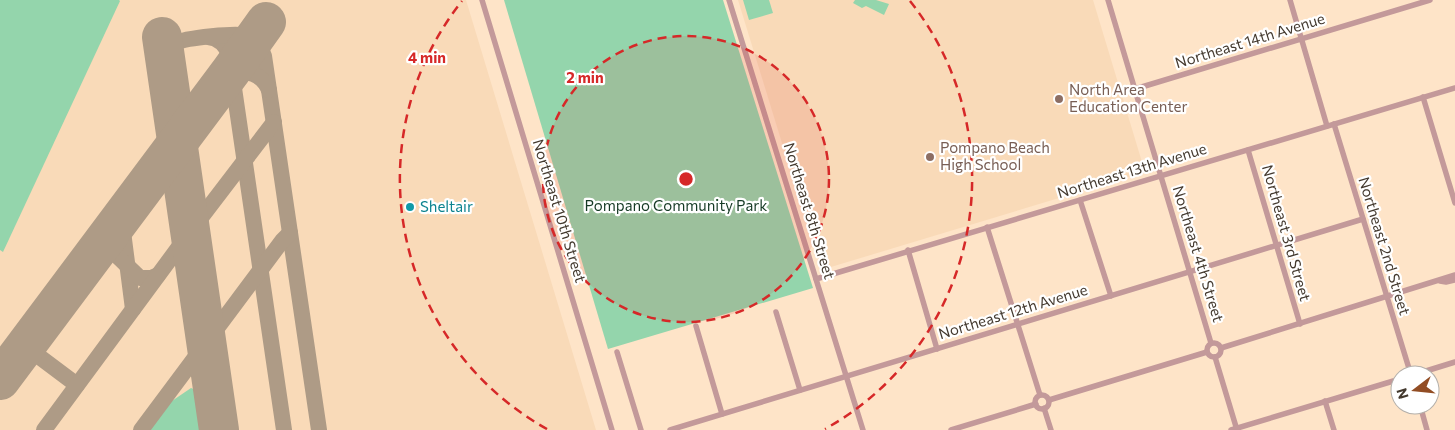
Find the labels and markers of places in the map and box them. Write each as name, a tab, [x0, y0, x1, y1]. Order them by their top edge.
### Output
place label: North Area Education Center	[1069, 80, 1187, 115]
marker: North Area Education Center	[1053, 93, 1065, 105]
place label: Pompano Beach High School	[940, 138, 1050, 173]
marker: Pompano Beach High School	[924, 151, 936, 163]
centre of rings	[677, 170, 695, 188]
place label: Sheltair	[420, 197, 473, 215]
marker: Sheltair	[404, 201, 416, 213]

